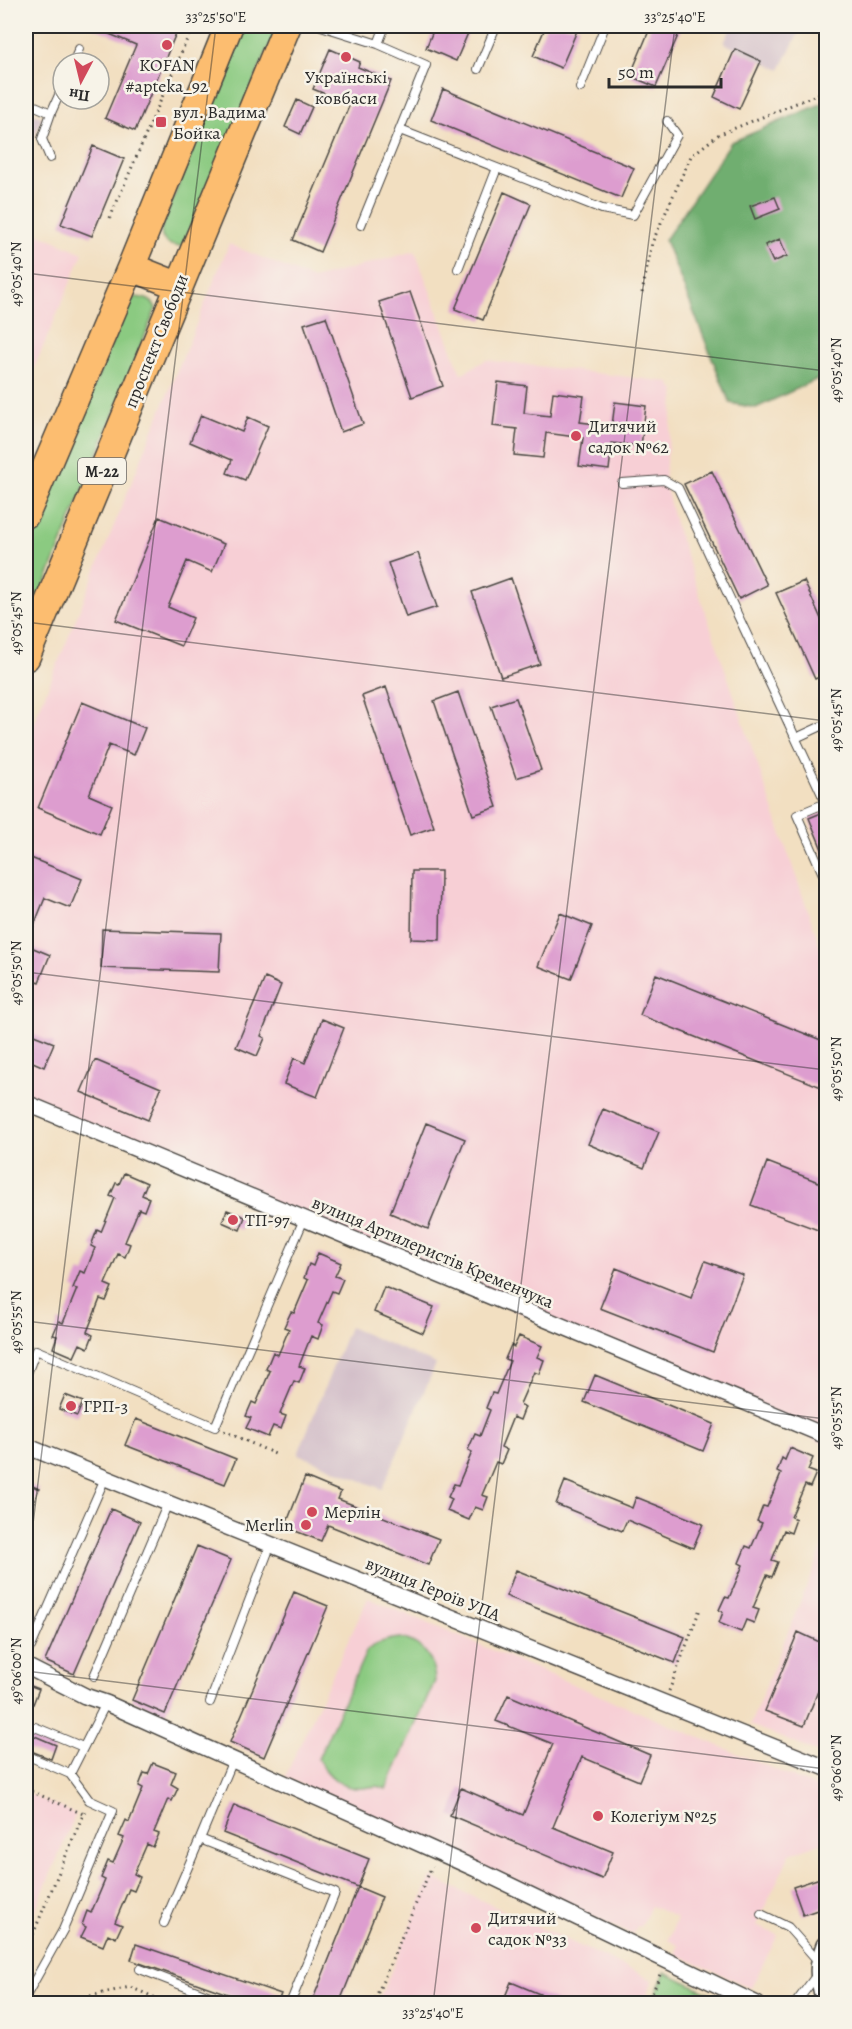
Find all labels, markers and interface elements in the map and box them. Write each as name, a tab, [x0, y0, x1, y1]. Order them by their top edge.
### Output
text: 33°25'50"E	[185, 7, 247, 27]
text: 33°25'40"E	[644, 7, 706, 27]
marker: KOFAN #apteka_92	[160, 38, 174, 52]
marker: Українські ковбаси	[339, 50, 353, 64]
north arrow	[51, 51, 111, 111]
scale bar	[609, 51, 722, 89]
place label: KOFAN #apteka_92	[126, 53, 209, 98]
text: 50 m	[618, 60, 654, 84]
place label: Українські ковбаси	[305, 65, 387, 110]
text: Пн	[68, 83, 91, 107]
place label: вул. Вадима Бойка	[173, 100, 267, 145]
marker: вул. Вадима Бойка	[154, 115, 168, 129]
text: 49°05'40"N	[6, 241, 26, 307]
street label: проспект Свободи	[118, 270, 194, 412]
text: 49°05'40"N	[826, 337, 846, 403]
place label: Дитячий садок №62	[588, 414, 669, 459]
marker: Дитячий садок №62	[569, 429, 583, 443]
road number: М-22	[78, 458, 126, 484]
text: 49°05'45"N	[6, 591, 26, 655]
text: 49°05'45"N	[826, 688, 846, 752]
text: 49°05'50"N	[6, 940, 26, 1005]
text: 49°05'50"N	[826, 1036, 846, 1101]
street label: вулиця Артилеристів Кременчука	[308, 1190, 558, 1314]
place label: ТП-97	[245, 1208, 290, 1232]
marker: ТП-97	[226, 1213, 240, 1227]
text: 49°05'55"N	[6, 1290, 26, 1354]
text: 49°05'55"N	[826, 1386, 846, 1450]
place label: ГРП-3	[83, 1394, 128, 1418]
marker: ГРП-3	[64, 1399, 78, 1413]
place label: Мерлін	[324, 1500, 381, 1524]
marker: Мерлін	[305, 1505, 319, 1519]
place label: Merlin	[245, 1513, 294, 1537]
marker: Merlin	[299, 1518, 313, 1532]
street label: вулиця Героїв УПА	[362, 1551, 504, 1627]
text: 49°06'00"N	[6, 1637, 26, 1704]
text: 49°06'00"N	[826, 1734, 846, 1801]
place label: Колегіум №25	[610, 1804, 717, 1828]
marker: Колегіум №25	[591, 1809, 605, 1823]
place label: Дитячий садок №33	[488, 1906, 567, 1951]
marker: Дитячий садок №33	[469, 1921, 483, 1935]
text: 33°25'40"E	[402, 2003, 464, 2023]

